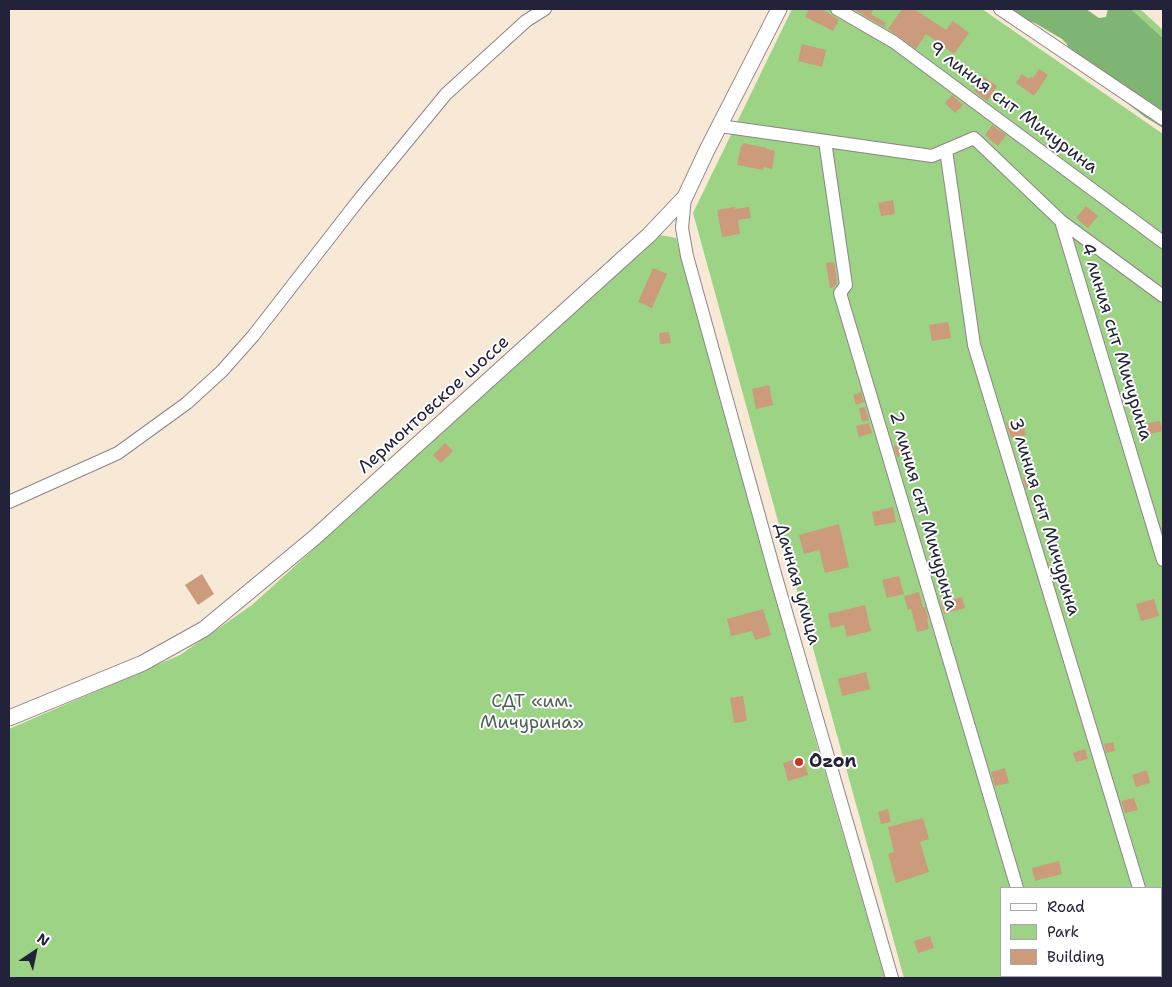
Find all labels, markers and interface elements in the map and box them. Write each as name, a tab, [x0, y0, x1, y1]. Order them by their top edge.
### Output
street label: 9 линия снт Мичурина	[924, 37, 1102, 179]
street label: 4 линия снт Мичурина	[1076, 240, 1156, 444]
street label: Лермонтовское шоссе	[354, 331, 514, 479]
street label: 2 линия снт Мичурина	[884, 409, 962, 613]
street label: 3 линия снт Мичурина	[1004, 415, 1084, 619]
street label: Дачная улица	[769, 521, 825, 647]
park label: СДТ «им. Мичурина»	[480, 691, 584, 734]
place label: Ozon	[809, 751, 856, 773]
marker: Ozon	[793, 756, 805, 768]
legend	[1000, 887, 1162, 977]
text: Road	[1047, 897, 1085, 917]
text: Park	[1047, 922, 1079, 942]
north arrow	[10, 927, 60, 977]
text: N	[34, 929, 53, 950]
text: Building	[1047, 947, 1104, 967]

